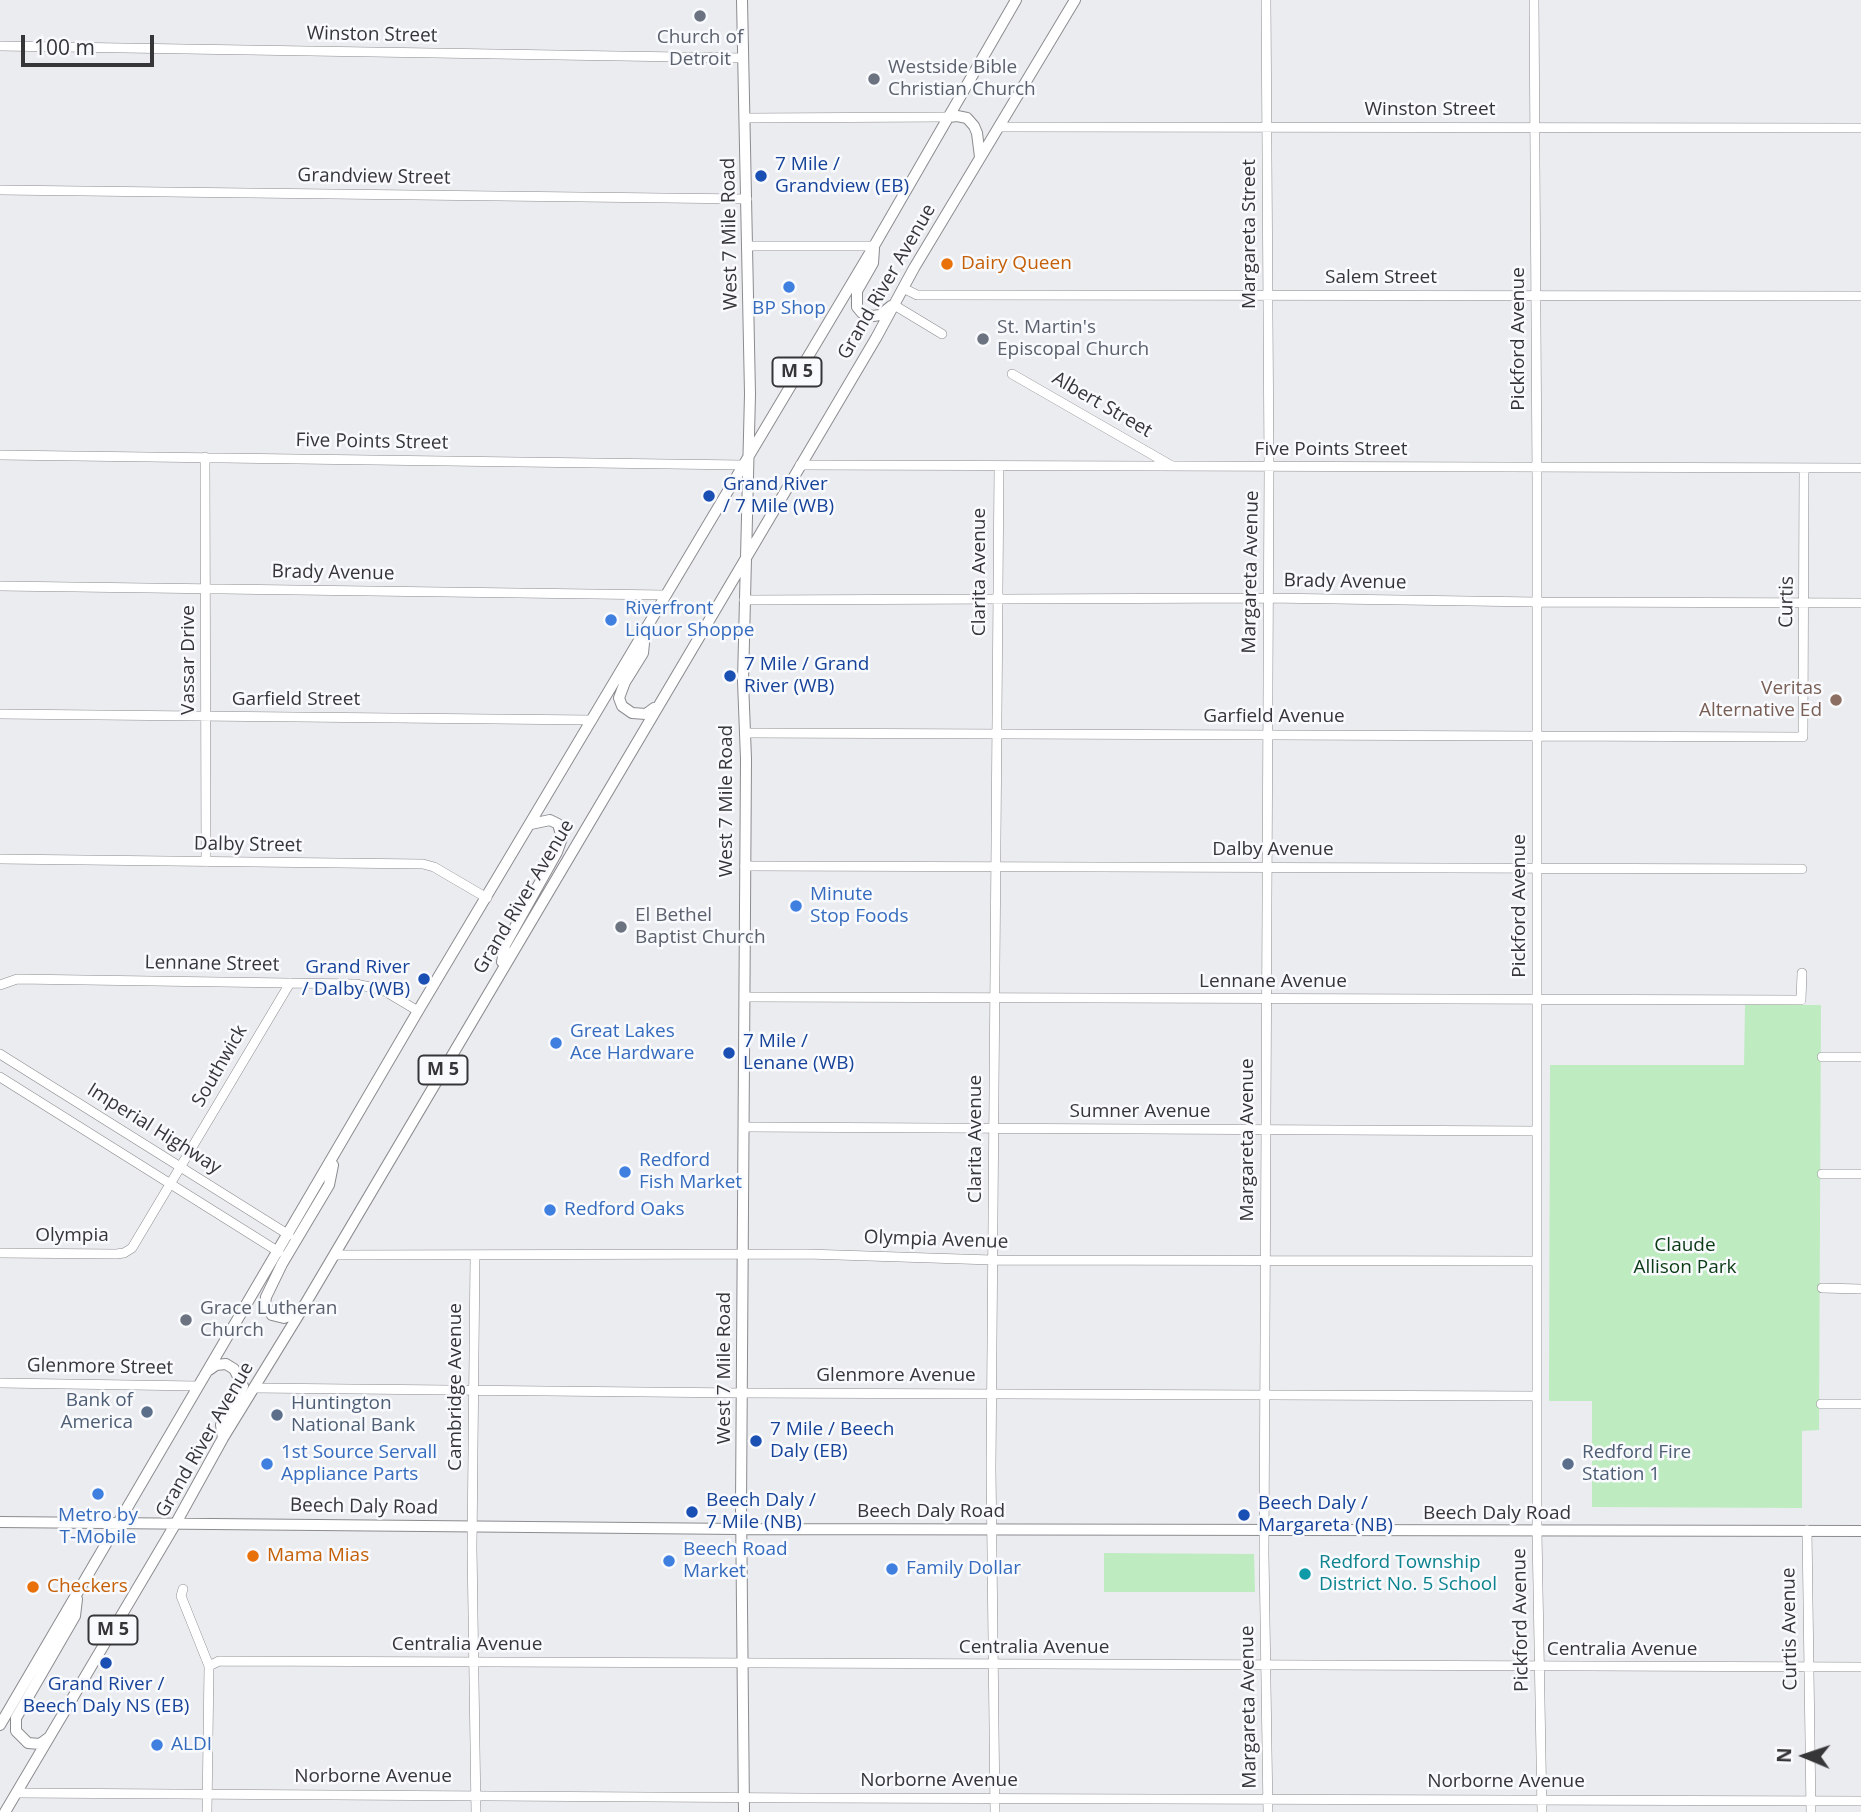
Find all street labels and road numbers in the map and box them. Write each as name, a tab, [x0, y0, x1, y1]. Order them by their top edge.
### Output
street label: Winston Street	[306, 22, 438, 48]
street label: Winston Street	[1365, 99, 1495, 121]
street label: West 7 Mile Road	[717, 158, 743, 310]
street label: Margareta Street	[1239, 159, 1261, 309]
street label: Grandview Street	[297, 164, 451, 190]
street label: Grand River Avenue	[833, 200, 941, 364]
street label: Salem Street	[1325, 267, 1437, 289]
street label: Pickford Avenue	[1508, 267, 1530, 411]
road number: M 5	[772, 358, 822, 386]
street label: Albert Street	[1048, 367, 1156, 443]
street label: Five Points Street	[295, 429, 449, 455]
street label: Five Points Street	[1255, 439, 1407, 461]
street label: Margareta Avenue	[1238, 490, 1264, 654]
street label: Clarita Avenue	[969, 508, 991, 636]
street label: Brady Avenue	[271, 561, 395, 585]
street label: Brady Avenue	[1283, 570, 1407, 594]
street label: Curtis	[1775, 576, 1799, 628]
street label: Vassar Drive	[178, 605, 200, 715]
street label: Garfield Street	[232, 689, 360, 711]
street label: Garfield Avenue	[1203, 706, 1345, 728]
street label: West 7 Mile Road	[716, 725, 738, 877]
street label: Grand River Avenue	[469, 816, 579, 978]
street label: Dalby Street	[194, 833, 302, 857]
street label: Pickford Avenue	[1509, 834, 1531, 978]
street label: Dalby Avenue	[1212, 839, 1334, 861]
street label: Lennane Street	[144, 951, 280, 977]
street label: Lennane Avenue	[1199, 971, 1347, 993]
street label: Southwick	[187, 1021, 253, 1111]
road number: M 5	[418, 1056, 467, 1084]
street label: Margareta Avenue	[1237, 1058, 1259, 1222]
street label: Clarita Avenue	[965, 1075, 987, 1203]
street label: Imperial Highway	[83, 1079, 225, 1179]
street label: Sumner Avenue	[1070, 1101, 1210, 1123]
street label: Olympia	[35, 1225, 109, 1247]
street label: Olympia Avenue	[863, 1226, 1009, 1254]
street label: West 7 Mile Road	[714, 1292, 736, 1444]
street label: Cambridge Avenue	[445, 1303, 467, 1471]
street label: Glenmore Street	[27, 1354, 173, 1380]
street label: Grand River Avenue	[151, 1358, 259, 1522]
street label: Glenmore Avenue	[816, 1365, 976, 1387]
street label: Beech Daly Road	[290, 1494, 438, 1520]
street label: Beech Daly Road	[857, 1501, 1005, 1523]
street label: Beech Daly Road	[1423, 1503, 1571, 1525]
street label: Pickford Avenue	[1508, 1548, 1534, 1692]
street label: Curtis Avenue	[1778, 1567, 1802, 1691]
road number: M 5	[88, 1616, 138, 1644]
street label: Margareta Avenue	[1236, 1625, 1262, 1789]
street label: Centralia Avenue	[392, 1634, 542, 1656]
street label: Centralia Avenue	[959, 1637, 1109, 1659]
street label: Centralia Avenue	[1547, 1639, 1697, 1661]
street label: Norborne Avenue	[294, 1766, 452, 1788]
street label: Norborne Avenue	[860, 1770, 1018, 1792]
street label: Norborne Avenue	[1427, 1771, 1585, 1793]

